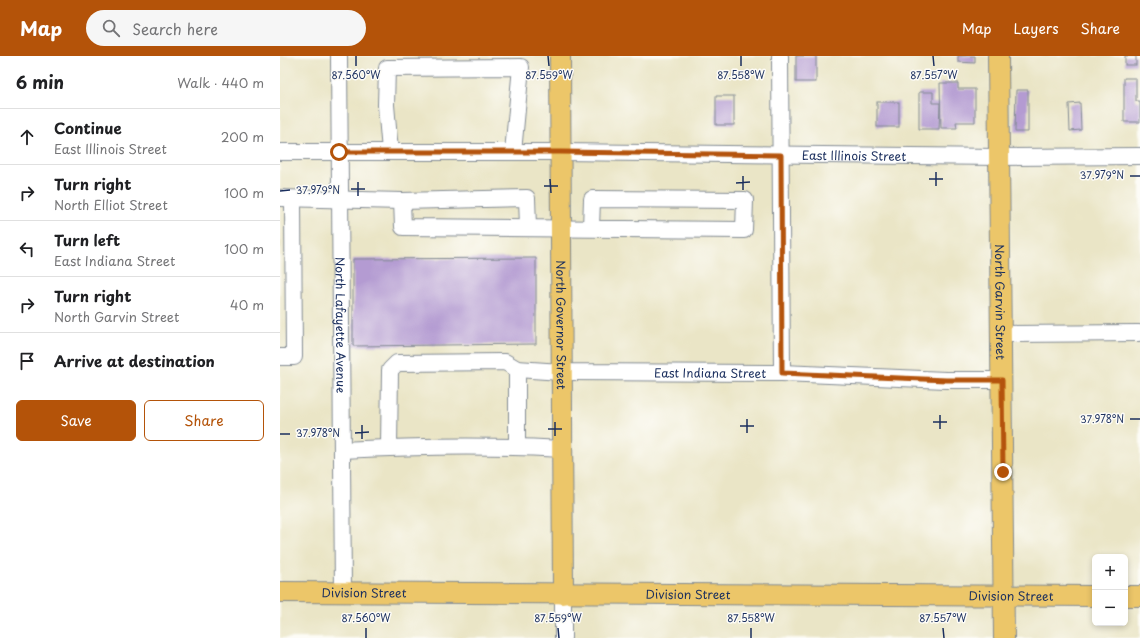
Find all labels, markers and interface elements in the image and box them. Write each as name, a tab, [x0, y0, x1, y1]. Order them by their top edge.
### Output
search box	[86, 10, 366, 46]
text: Map	[20, 14, 62, 42]
icon: search	[100, 17, 122, 39]
text: Search here	[132, 17, 218, 40]
text: Map	[962, 18, 992, 39]
text: Layers	[1014, 18, 1059, 39]
text: Share	[1081, 18, 1120, 39]
text: 87.560°W	[332, 67, 381, 82]
text: 87.559°W	[525, 67, 574, 82]
text: 87.558°W	[717, 67, 766, 82]
text: 87.557°W	[910, 67, 958, 82]
text: 6 min	[16, 69, 64, 95]
text: Walk · 440 m	[177, 73, 264, 92]
text: Continue	[54, 116, 122, 139]
icon: ahead	[16, 126, 38, 148]
text: 200 m	[221, 127, 264, 146]
text: East Illinois Street	[54, 139, 167, 158]
route start	[330, 143, 348, 161]
street label: East Illinois Street	[802, 146, 906, 165]
text: 37.979°N	[1080, 167, 1124, 182]
text: Turn right	[54, 172, 131, 195]
icon: right	[16, 182, 38, 204]
text: 37.979°N	[296, 182, 340, 197]
text: 100 m	[224, 183, 264, 202]
text: North Elliot Street	[54, 195, 168, 214]
text: Turn left	[54, 228, 120, 251]
icon: left	[16, 238, 38, 260]
text: 100 m	[224, 239, 264, 258]
street label: North Garvin Street	[991, 244, 1010, 360]
text: East Indiana Street	[54, 251, 175, 270]
street label: North Lafayette Avenue	[331, 257, 351, 393]
street label: North Governor Street	[552, 260, 571, 390]
text: Turn right	[54, 284, 131, 307]
icon: right	[16, 294, 38, 316]
text: 40 m	[230, 295, 264, 314]
text: North Garvin Street	[54, 307, 179, 326]
text: Arrive at destination	[54, 349, 215, 372]
icon: arrive	[16, 350, 38, 372]
street label: East Indiana Street	[654, 363, 766, 382]
button: Save	[16, 400, 136, 441]
button: Share	[144, 400, 264, 441]
text: 37.978°N	[1080, 411, 1124, 426]
text: 37.978°N	[296, 425, 340, 440]
route end	[994, 463, 1012, 481]
map controls	[1092, 554, 1128, 626]
button: +	[1092, 554, 1128, 590]
street label: Division Street	[322, 583, 407, 602]
street label: Division Street	[646, 585, 731, 603]
street label: Division Street	[969, 586, 1054, 605]
button: −	[1092, 590, 1128, 626]
text: 87.560°W	[342, 610, 391, 625]
text: 87.559°W	[534, 610, 583, 625]
text: 87.558°W	[727, 610, 776, 625]
text: 87.557°W	[919, 610, 967, 625]

